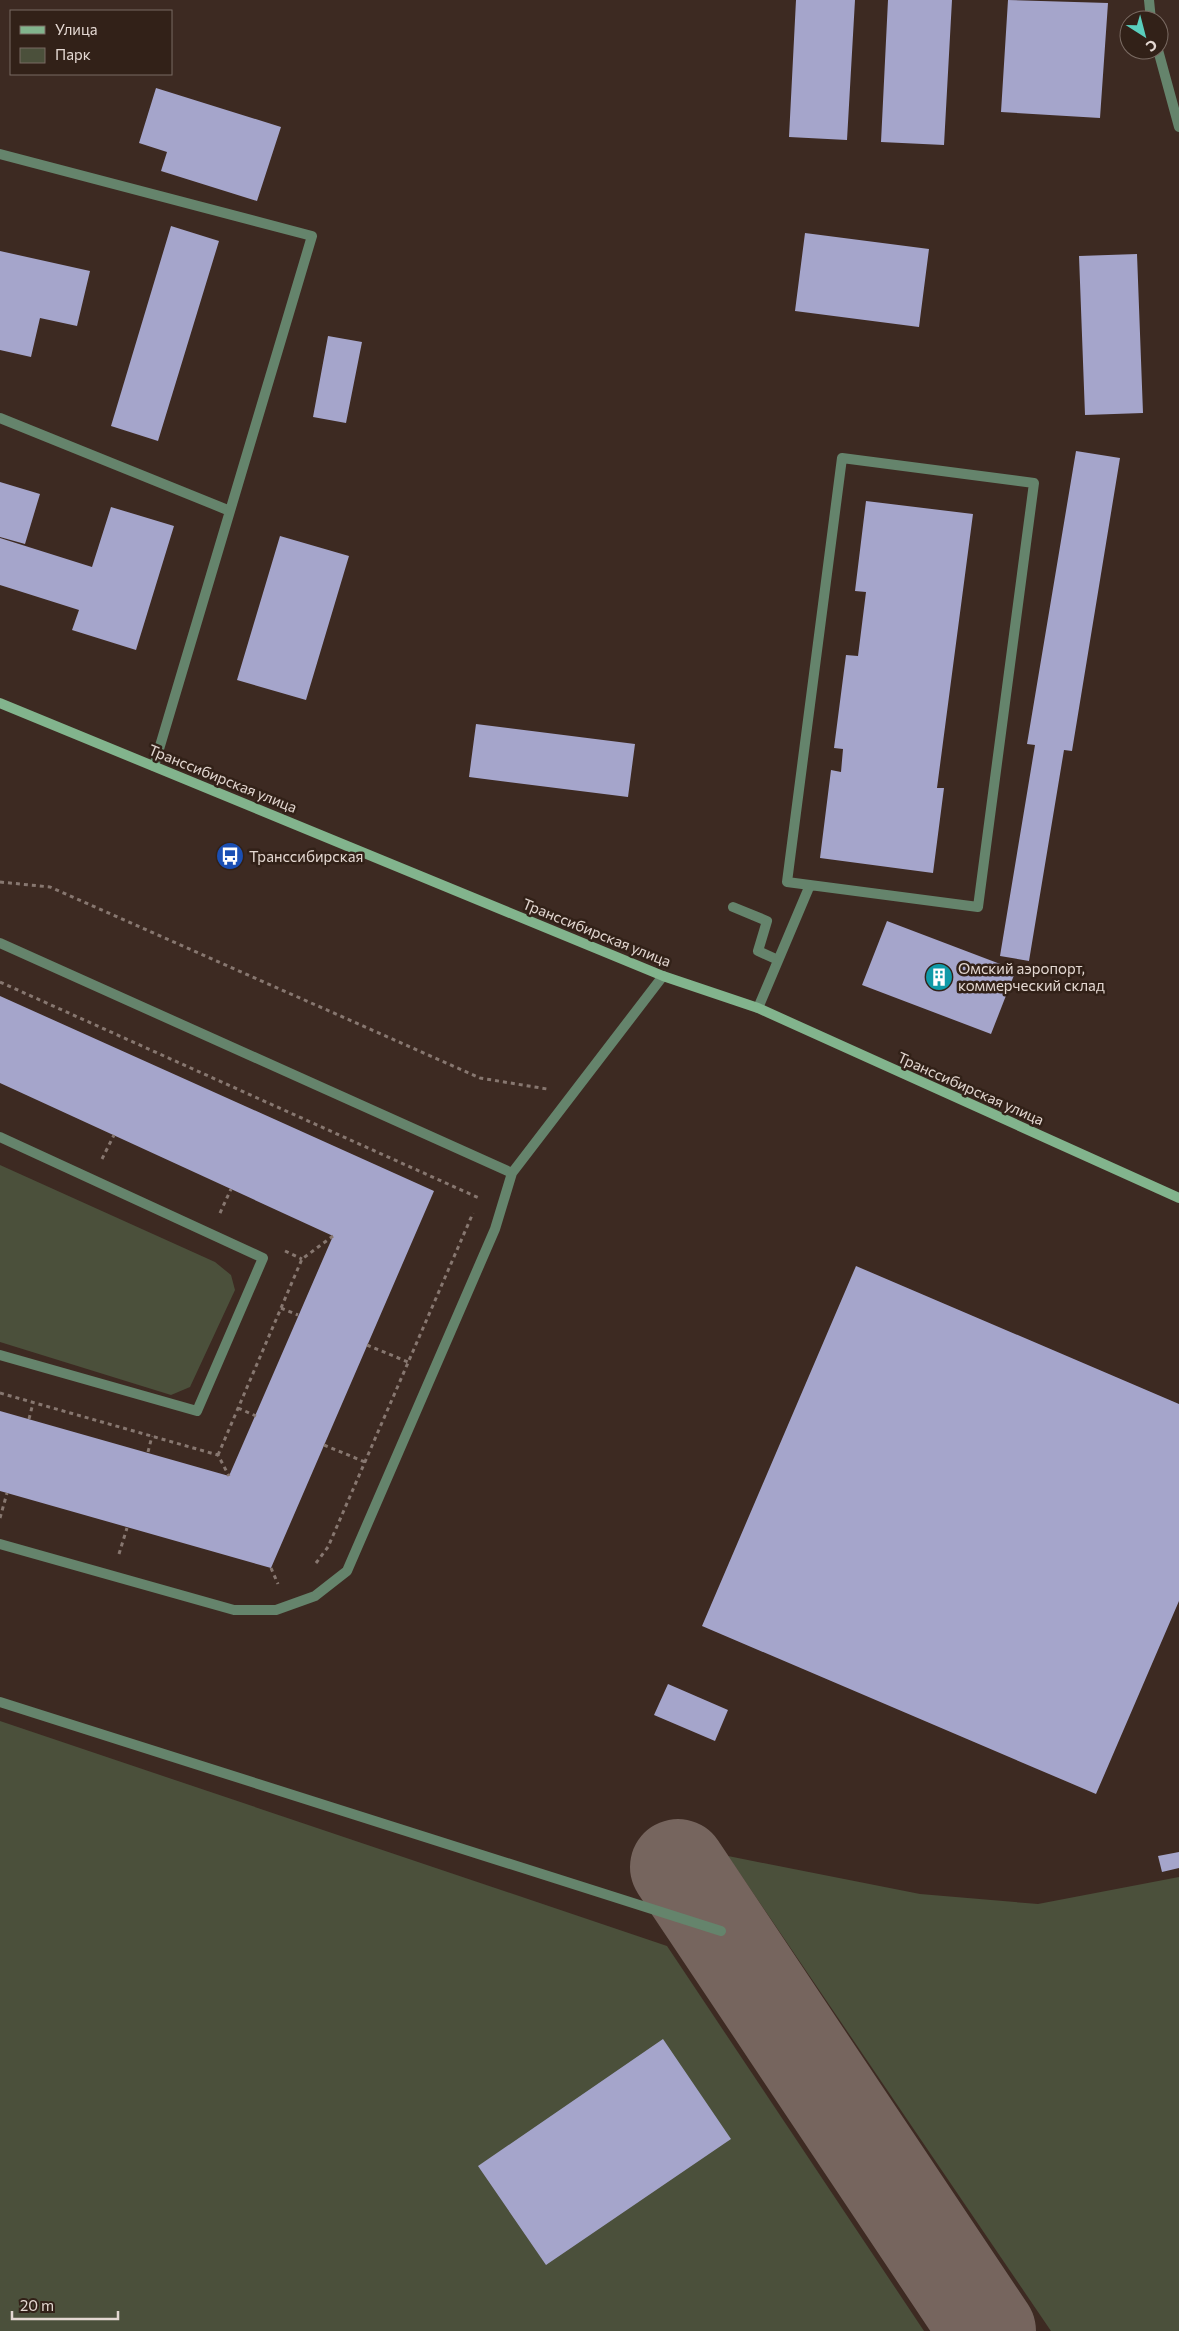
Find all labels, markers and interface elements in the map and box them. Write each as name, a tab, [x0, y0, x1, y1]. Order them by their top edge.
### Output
legend	[10, 10, 172, 75]
north arrow	[1119, 10, 1169, 60]
text: Улица	[55, 20, 97, 38]
text: С	[1143, 36, 1161, 56]
text: Парк	[55, 45, 91, 63]
street label: Транссибирская улица	[146, 740, 300, 816]
bus stop icon: Транссибирская	[215, 841, 245, 871]
place label: Транссибирская	[249, 847, 363, 865]
street label: Транссибирская улица	[520, 894, 674, 970]
place label: Омский аэропорт, коммерческий склад	[958, 959, 1105, 994]
building icon: Омский аэропорт, коммерческий склад	[924, 962, 954, 992]
street label: Транссибирская улица	[895, 1048, 1047, 1128]
scale bar	[12, 2288, 119, 2320]
text: 20 m	[20, 2296, 54, 2314]

